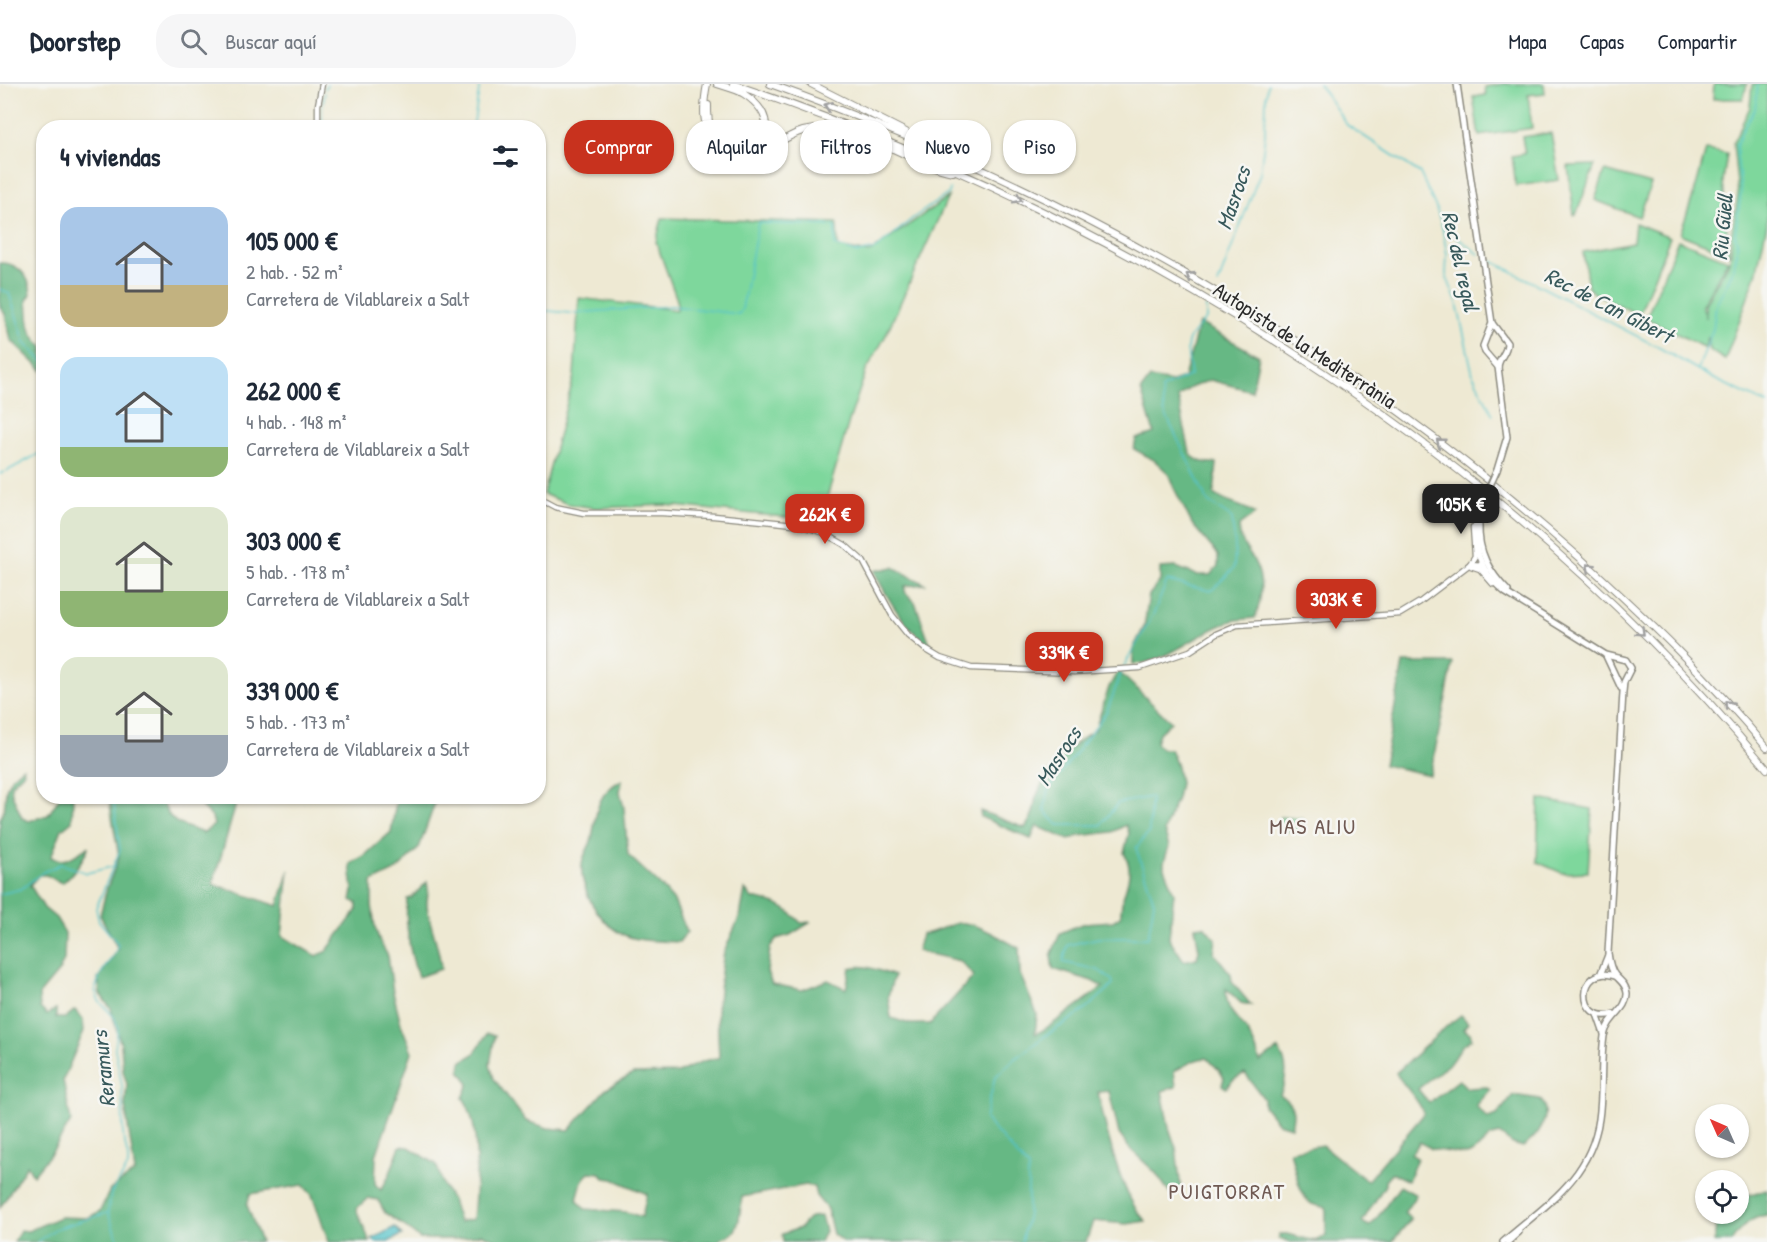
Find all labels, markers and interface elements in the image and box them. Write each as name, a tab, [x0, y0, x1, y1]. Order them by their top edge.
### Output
search box	[156, 14, 576, 68]
text: Doorstep	[30, 22, 120, 60]
icon: search	[177, 25, 210, 58]
text: Buscar aquí	[225, 26, 317, 56]
text: Mapa	[1508, 27, 1546, 56]
text: Capas	[1579, 27, 1624, 56]
text: Compartir	[1657, 27, 1737, 56]
one-way arrow	[823, 100, 834, 113]
chip: Comprar	[564, 120, 674, 174]
chip: Alquilar	[686, 120, 788, 174]
chip: Filtros	[800, 120, 892, 174]
chip: Nuevo	[904, 120, 991, 174]
chip: Piso	[1003, 120, 1076, 174]
text: 4 viviendas	[60, 139, 161, 174]
icon: filters	[489, 140, 522, 173]
water label: Masrocs	[1208, 160, 1259, 233]
water label: Riu Güell	[1704, 191, 1740, 261]
one-way arrow	[1012, 192, 1023, 204]
water label: Rec del regal	[1435, 208, 1487, 315]
text: 105 000 €	[246, 223, 338, 258]
icon: home	[108, 231, 180, 303]
text: 2 hab. · 52 m²	[246, 258, 343, 285]
water label: Rec de Can Gibert	[1540, 260, 1681, 352]
one-way arrow	[1186, 271, 1197, 283]
street label: Autopista de la Mediterrània	[1208, 275, 1402, 415]
text: Carretera de Vilablareix a Salt	[246, 285, 469, 312]
text: 262 000 €	[246, 373, 340, 408]
icon: home	[108, 381, 180, 453]
text: 4 hab. · 148 m²	[246, 408, 346, 435]
text: Carretera de Vilablareix a Salt	[246, 435, 469, 462]
one-way arrow	[1436, 438, 1447, 449]
pin: 105K €	[1412, 484, 1510, 535]
text: 105K €	[1436, 490, 1486, 517]
pin: 262K €	[776, 494, 874, 545]
text: 262K €	[799, 500, 851, 527]
text: 303 000 €	[246, 523, 340, 558]
icon: home	[108, 531, 180, 603]
text: 5 hab. · 178 m²	[246, 558, 350, 585]
one-way arrow	[1586, 563, 1596, 574]
pin: 303K €	[1287, 579, 1385, 630]
text: Carretera de Vilablareix a Salt	[246, 585, 469, 612]
text: 303K €	[1310, 585, 1362, 612]
one-way arrow	[1635, 625, 1645, 636]
pin: 339K €	[1015, 632, 1113, 683]
text: 339K €	[1039, 638, 1089, 665]
text: 339 000 €	[246, 673, 338, 708]
icon: home	[108, 681, 180, 753]
one-way arrow	[1724, 700, 1735, 711]
text: 5 hab. · 173 m²	[246, 708, 350, 735]
water label: Masrocs	[1028, 719, 1090, 791]
text: Carretera de Vilablareix a Salt	[246, 735, 469, 762]
district label: MAS ALIU	[1269, 811, 1357, 841]
water label: Reramurs	[84, 1027, 122, 1109]
north arrow	[1695, 1104, 1749, 1158]
map controls	[1695, 1104, 1749, 1224]
button: locate	[1695, 1170, 1749, 1224]
district label: PUIGTORRAT	[1169, 1176, 1285, 1206]

